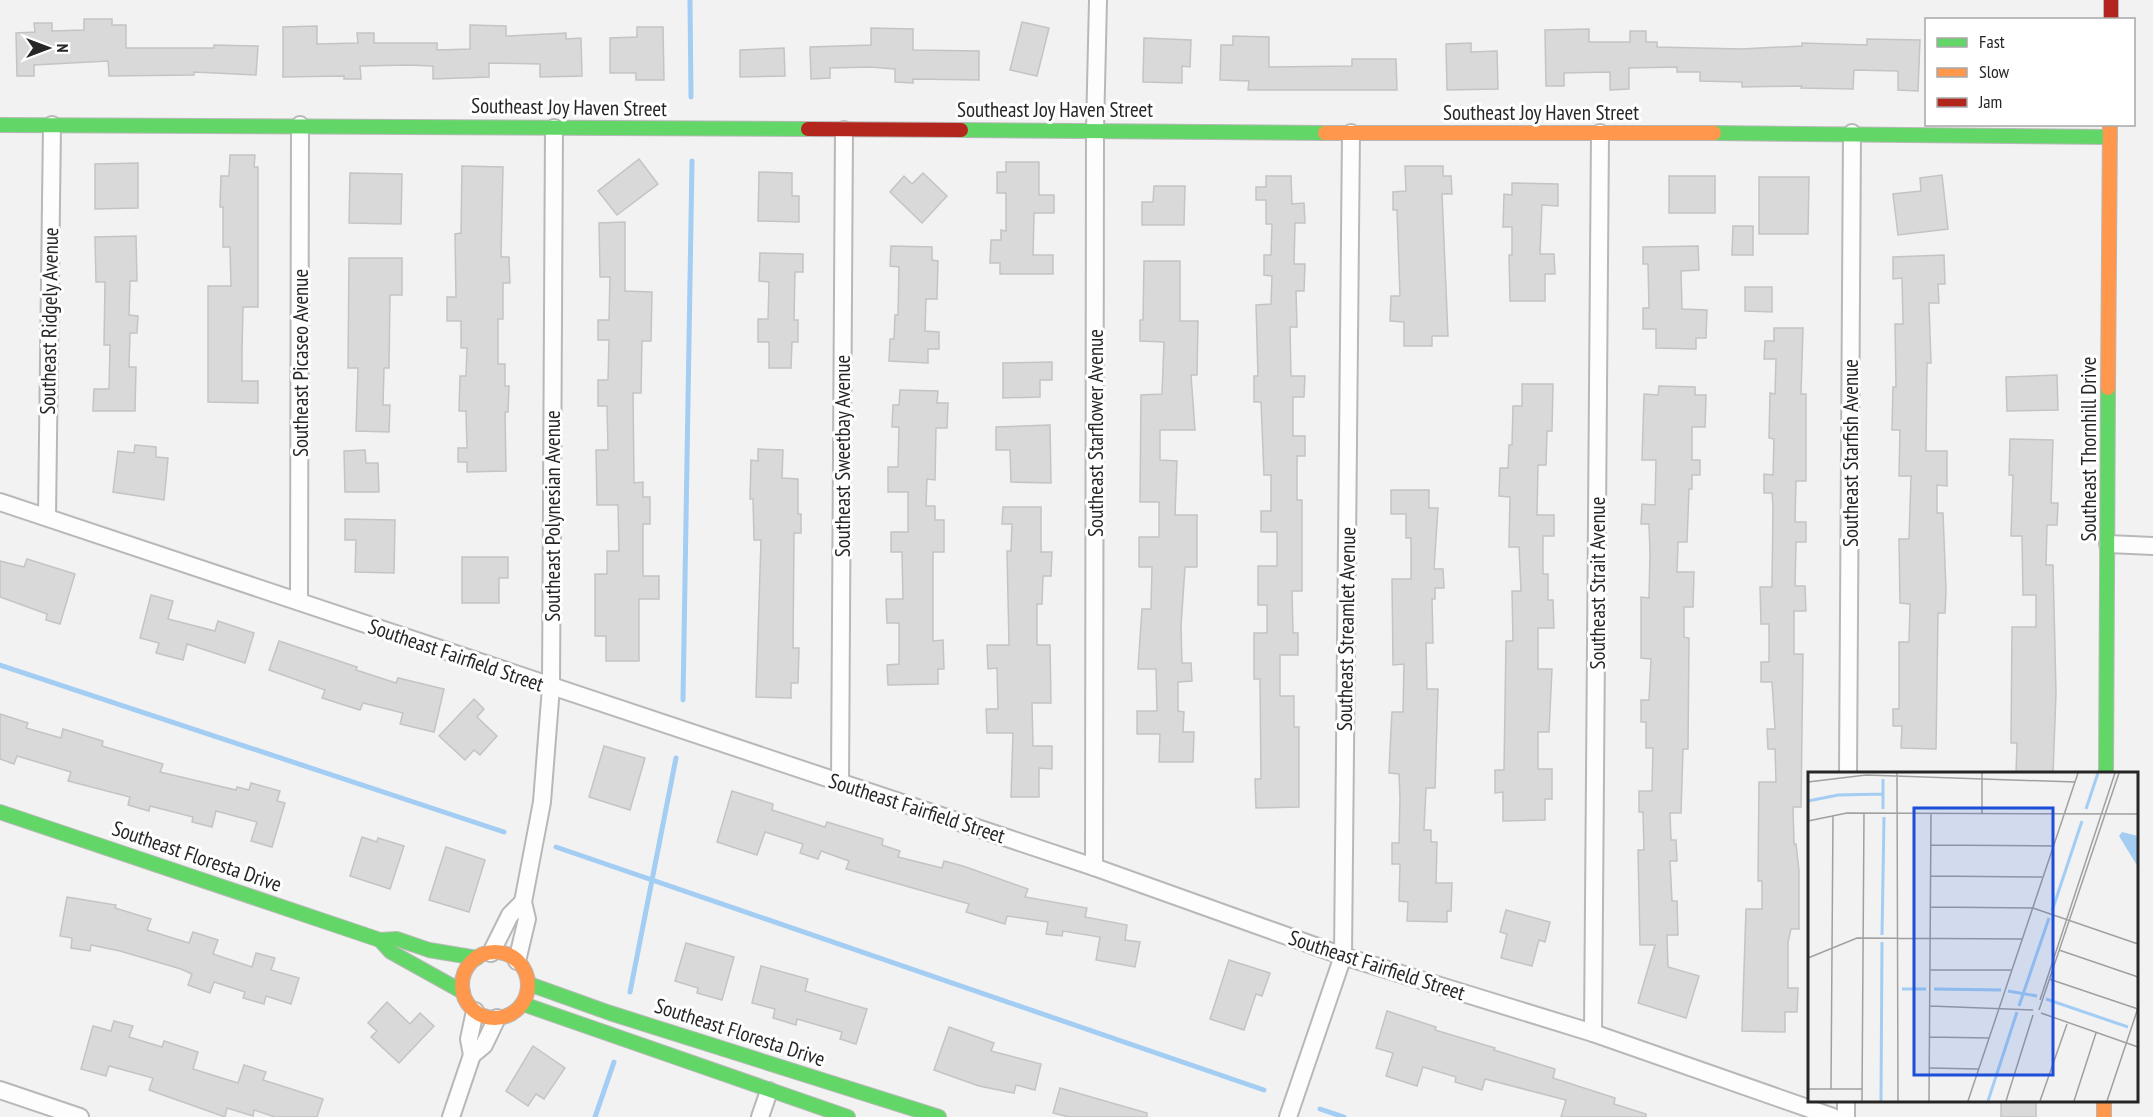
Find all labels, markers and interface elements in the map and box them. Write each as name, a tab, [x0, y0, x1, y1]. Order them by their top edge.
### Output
north arrow	[18, 18, 78, 78]
legend	[1925, 18, 2135, 126]
text: Fast	[1979, 30, 2005, 53]
text: N	[53, 44, 73, 52]
text: Slow	[1979, 60, 2010, 83]
text: Jam	[1978, 90, 2002, 113]
street label: Southeast Joy Haven Street	[471, 92, 667, 122]
street label: Southeast Joy Haven Street	[957, 96, 1153, 123]
street label: Southeast Joy Haven Street	[1443, 99, 1639, 126]
street label: Southeast Ridgely Avenue	[34, 227, 64, 415]
street label: Southeast Picaseo Avenue	[287, 269, 314, 457]
street label: Southeast Starflower Avenue	[1082, 329, 1109, 537]
street label: Southeast Sweetbay Avenue	[829, 355, 856, 557]
street label: Southeast Thornhill Drive	[2075, 357, 2102, 541]
street label: Southeast Starfish Avenue	[1837, 359, 1864, 547]
street label: Southeast Polynesian Avenue	[539, 410, 566, 622]
street label: Southeast Strait Avenue	[1584, 497, 1611, 669]
street label: Southeast Streamlet Avenue	[1331, 527, 1361, 731]
street label: Southeast Fairfield Street	[365, 612, 547, 698]
street label: Southeast Fairfield Street	[825, 767, 1009, 849]
inset map	[1808, 772, 2138, 1102]
street label: Southeast Floresta Drive	[109, 814, 285, 898]
street label: Southeast Fairfield Street	[1285, 924, 1469, 1006]
street label: Southeast Floresta Drive	[651, 992, 829, 1072]

